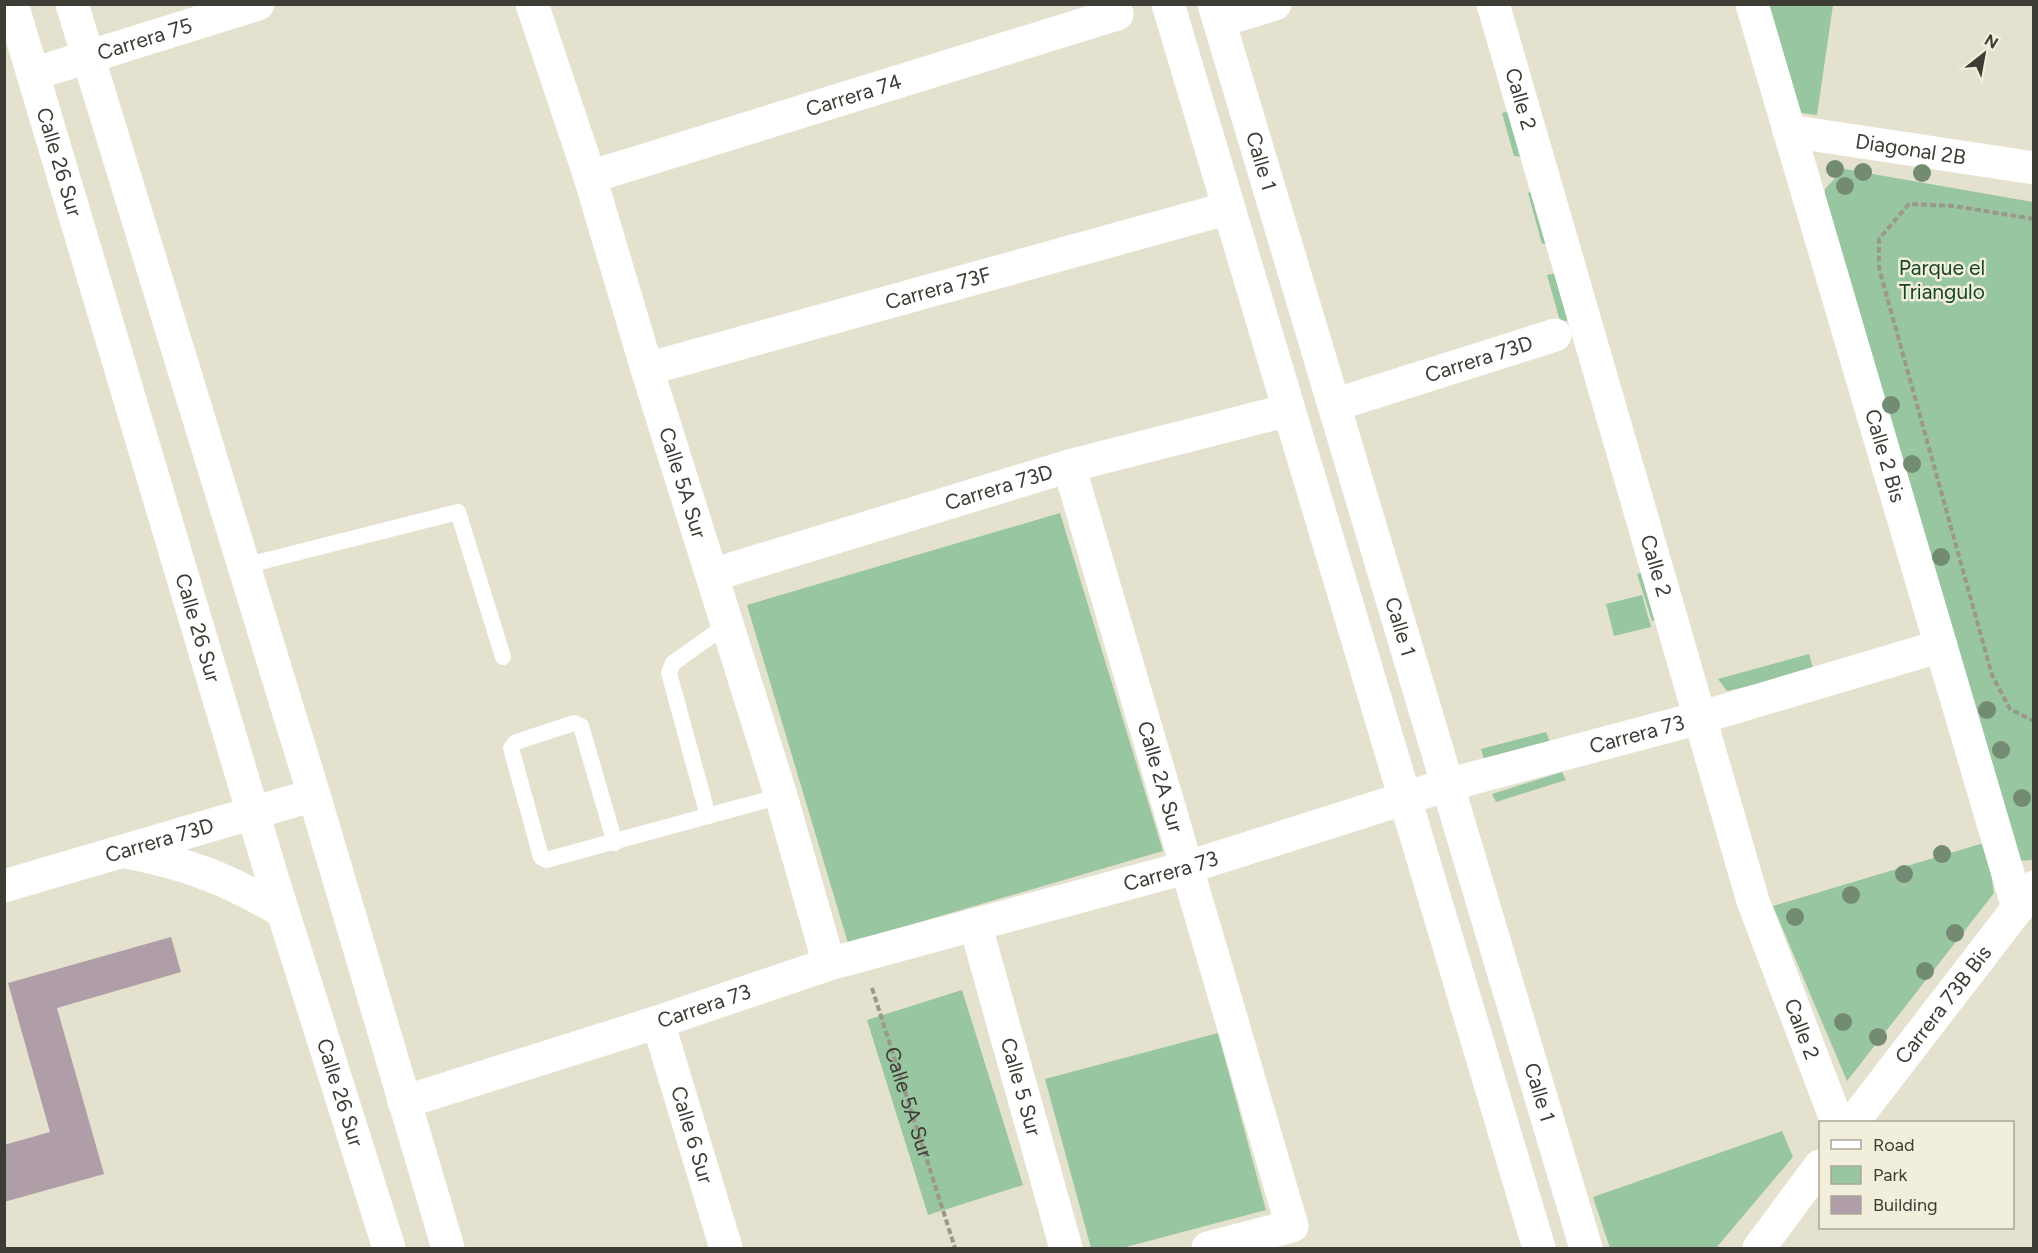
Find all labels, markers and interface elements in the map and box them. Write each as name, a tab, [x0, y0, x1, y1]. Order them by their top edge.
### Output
street label: Carrera 75	[94, 12, 195, 65]
north arrow	[1954, 24, 2014, 84]
text: N	[1981, 30, 2002, 53]
street label: Calle 2	[1500, 65, 1542, 133]
street label: Carrera 74	[803, 68, 904, 122]
street label: Calle 26 Sur	[32, 105, 88, 219]
street label: Calle 1	[1241, 128, 1282, 194]
street label: Diagonal 2B	[1854, 128, 1968, 170]
park label: Parque el Triangulo	[1899, 255, 1985, 304]
street label: Carrera 73F	[882, 261, 994, 315]
street label: Carrera 73D	[1422, 330, 1536, 387]
street label: Calle 2 Bis	[1860, 406, 1911, 505]
street label: Calle 5A Sur	[654, 424, 712, 541]
street label: Carrera 73D	[942, 459, 1056, 515]
street label: Calle 2	[1635, 532, 1677, 600]
street label: Calle 26 Sur	[170, 570, 226, 685]
street label: Calle 1	[1380, 594, 1421, 659]
street label: Carrera 73	[1587, 709, 1687, 759]
street label: Calle 2A Sur	[1133, 718, 1189, 835]
street label: Carrera 73D	[102, 812, 216, 868]
street label: Carrera 73	[1121, 845, 1221, 896]
street label: Carrera 73B Bis	[1889, 940, 1996, 1069]
street label: Carrera 73	[654, 978, 754, 1033]
street label: Calle 2	[1779, 995, 1825, 1063]
street label: Calle 26 Sur	[312, 1035, 369, 1150]
street label: Calle 5 Sur	[996, 1035, 1047, 1139]
street label: Calle 5A Sur	[880, 1044, 938, 1161]
street label: Calle 1	[1519, 1060, 1561, 1125]
street label: Calle 6 Sur	[666, 1083, 719, 1187]
legend	[1819, 1121, 2014, 1229]
text: Road	[1873, 1134, 1914, 1156]
text: Park	[1873, 1164, 1908, 1186]
text: Building	[1873, 1194, 1938, 1216]

